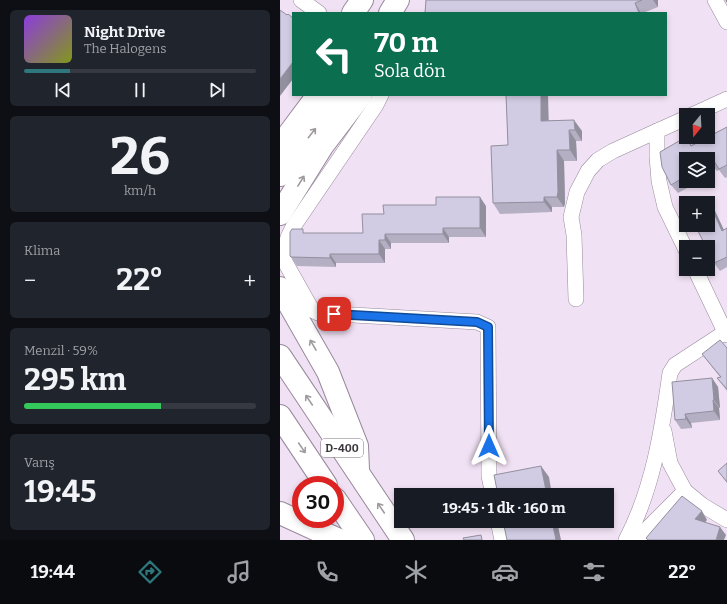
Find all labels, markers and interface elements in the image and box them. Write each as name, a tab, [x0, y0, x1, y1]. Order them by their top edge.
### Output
text: Night Drive	[84, 23, 165, 41]
text: 70 m	[374, 26, 438, 59]
icon: left	[308, 28, 360, 80]
text: The Halogens	[84, 41, 166, 56]
text: Sola dön	[374, 60, 446, 82]
icon: previous	[52, 79, 74, 101]
icon: pause	[129, 79, 151, 101]
icon: next	[206, 79, 228, 101]
north arrow	[679, 108, 715, 144]
map controls	[679, 108, 715, 276]
text: 26	[110, 125, 170, 188]
one-way arrow	[308, 127, 316, 138]
button: layers	[679, 152, 715, 188]
one-way arrow	[297, 176, 305, 187]
text: km/h	[124, 183, 156, 198]
button: +	[679, 196, 715, 232]
button: −	[679, 240, 715, 276]
text: Klima	[24, 243, 60, 258]
text: 22°	[116, 262, 163, 298]
text: −	[24, 267, 36, 294]
text: +	[243, 267, 256, 294]
pin	[317, 297, 351, 331]
icon: arrive	[323, 303, 345, 325]
one-way arrow	[308, 339, 316, 351]
text: Menzil · 59%	[24, 343, 98, 358]
text: 295 km	[24, 362, 126, 398]
one-way arrow	[305, 394, 313, 405]
position arrow	[468, 425, 510, 467]
road number: D-400	[321, 439, 363, 457]
one-way arrow	[297, 443, 306, 454]
text: Varış	[24, 455, 55, 470]
text: 19:45	[24, 474, 96, 510]
speed limit sign: 30	[292, 476, 344, 528]
text: 19:45 · 1 dk · 160 m	[442, 499, 566, 517]
one-way arrow	[377, 502, 386, 513]
icon: directions	[136, 558, 164, 586]
icon: music	[225, 558, 253, 586]
icon: phone	[313, 558, 341, 586]
icon: climate	[402, 558, 430, 586]
icon: car	[491, 558, 519, 586]
icon: filters	[580, 558, 608, 586]
text: 19:44	[30, 561, 75, 583]
text: 22°	[668, 561, 697, 583]

